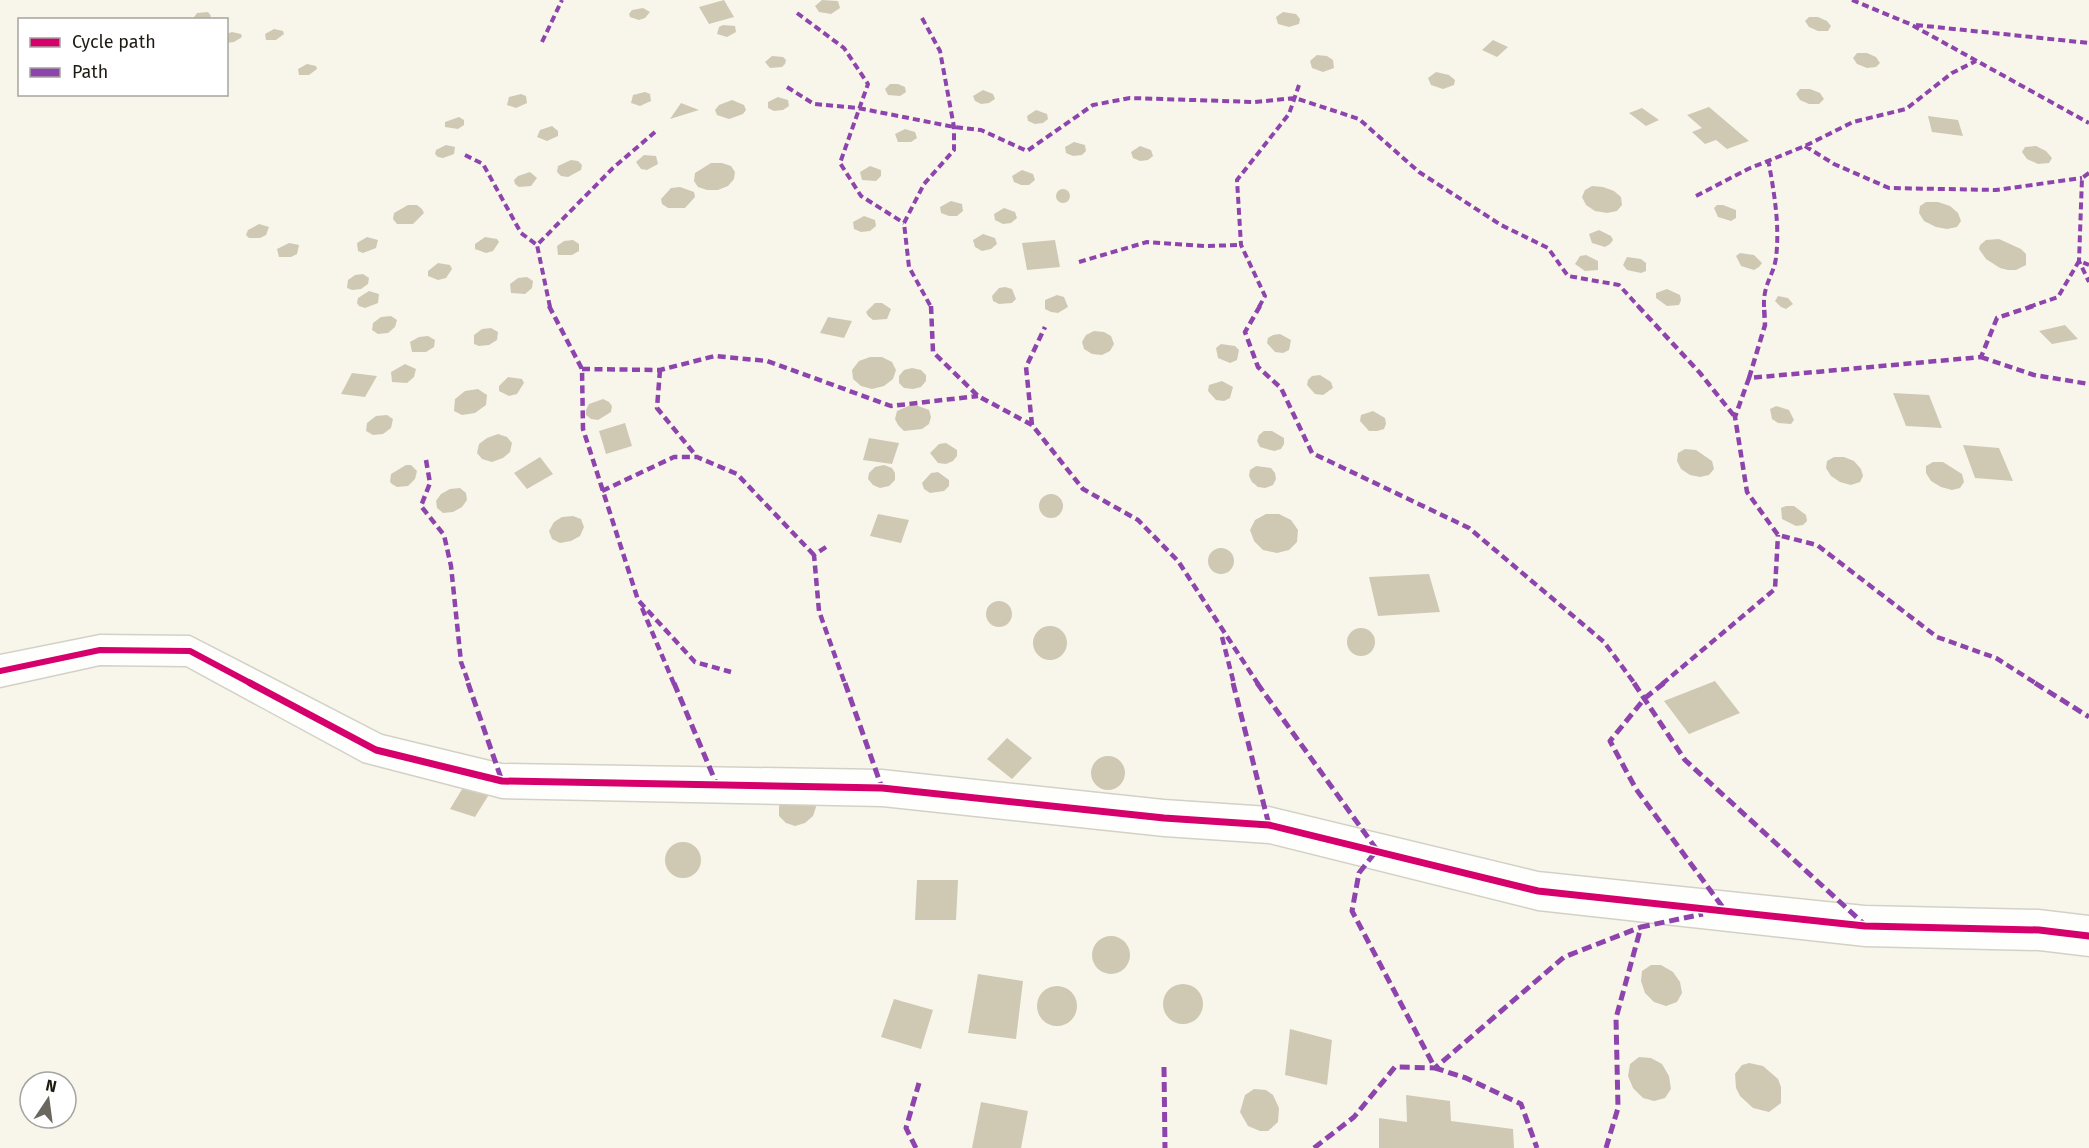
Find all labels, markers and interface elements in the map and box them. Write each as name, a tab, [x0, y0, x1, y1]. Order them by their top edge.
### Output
legend	[18, 18, 228, 96]
text: Cycle path	[72, 31, 156, 53]
text: Path	[72, 61, 108, 83]
north arrow	[18, 1070, 78, 1130]
text: N	[44, 1075, 59, 1096]

